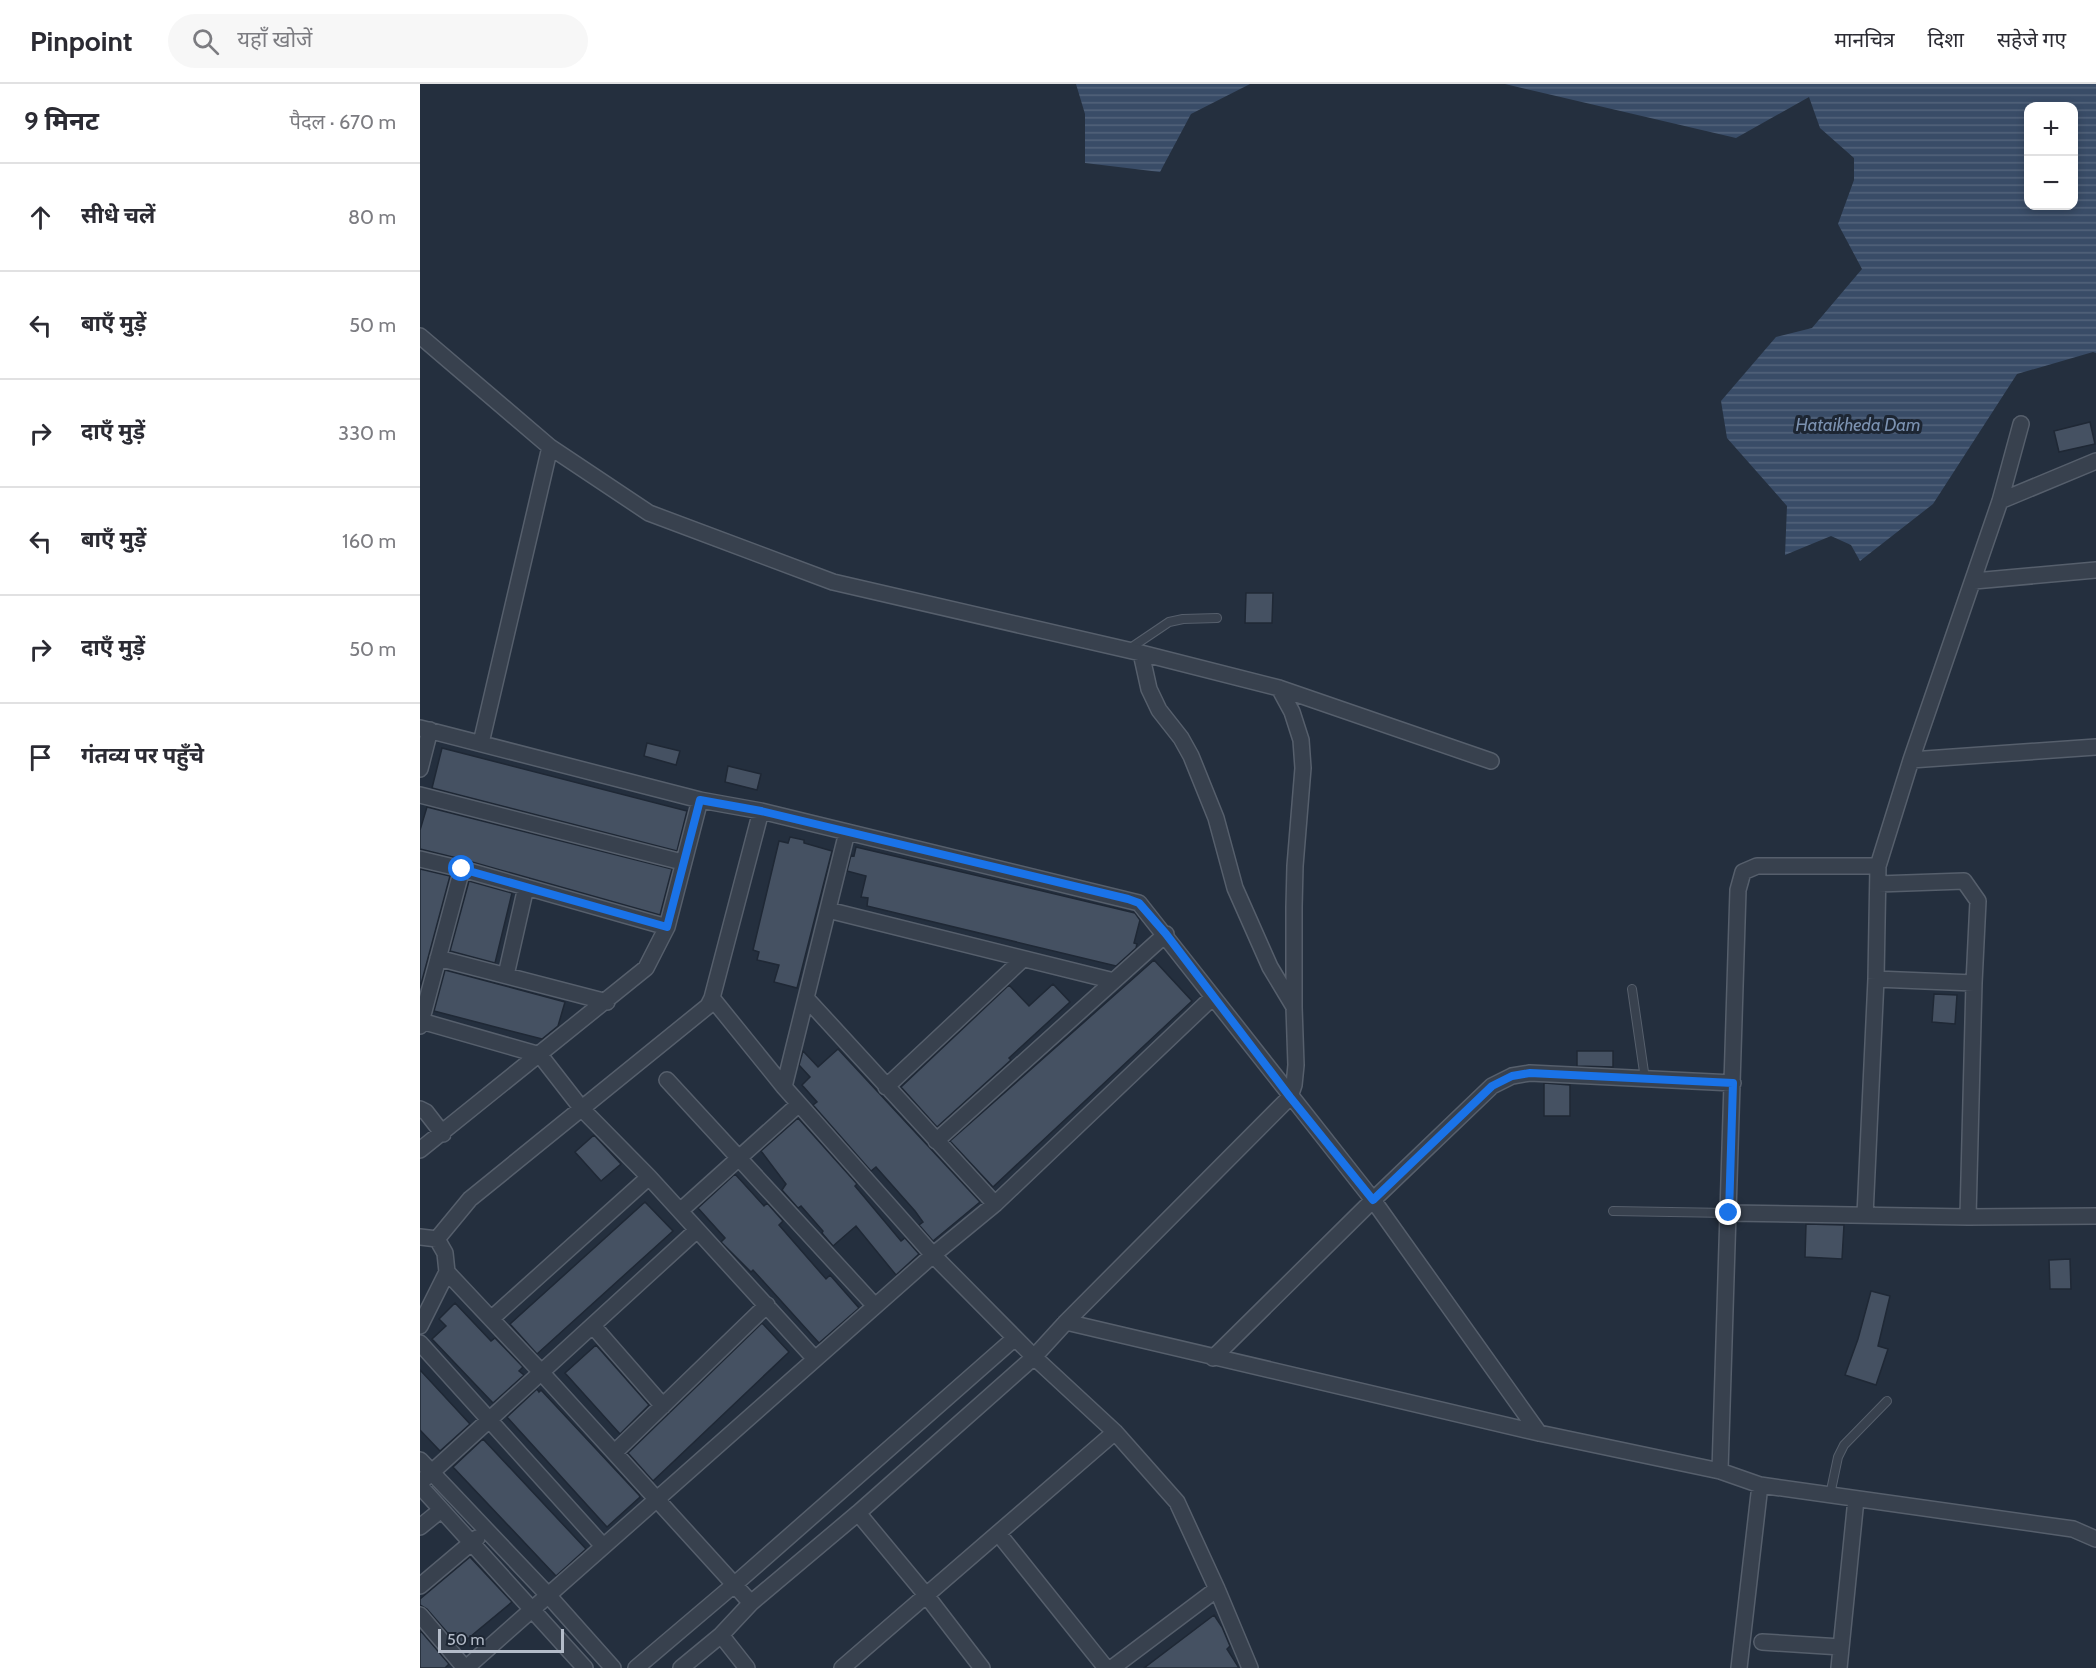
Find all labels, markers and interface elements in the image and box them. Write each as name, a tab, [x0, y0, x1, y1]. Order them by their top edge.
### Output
search box	[168, 14, 588, 68]
text: Pinpoint	[30, 24, 132, 58]
icon: search	[189, 25, 222, 58]
text: यहाँ खोजें	[237, 26, 312, 53]
text: मानचित्र	[1835, 27, 1895, 52]
text: दिशा	[1928, 27, 1964, 52]
text: सहेजे गए	[1997, 27, 2066, 52]
map controls	[2024, 102, 2078, 210]
button: +	[2024, 102, 2078, 156]
text: 9 मिनट	[24, 105, 99, 137]
text: पैदल · 670 m	[290, 110, 396, 134]
button: −	[2024, 156, 2078, 210]
icon: ahead	[24, 201, 57, 234]
text: सीधे चलें	[81, 202, 155, 229]
text: 80 m	[348, 205, 396, 229]
icon: left	[24, 309, 57, 342]
text: बाएँ मुड़ें	[81, 310, 146, 337]
text: 50 m	[349, 313, 396, 337]
water label: Hataikheda Dam	[1796, 414, 1920, 436]
icon: right	[24, 417, 57, 450]
text: दाएँ मुड़ें	[81, 418, 145, 445]
text: 330 m	[338, 421, 396, 445]
icon: left	[24, 525, 57, 558]
text: बाएँ मुड़ें	[81, 526, 146, 553]
text: 160 m	[342, 529, 396, 553]
icon: right	[24, 633, 57, 666]
text: दाएँ मुड़ें	[81, 634, 145, 661]
text: 50 m	[349, 637, 396, 661]
icon: arrive	[24, 741, 57, 774]
text: गंतव्य पर पहुँचे	[81, 742, 204, 769]
route start	[448, 855, 474, 881]
route end	[1715, 1199, 1741, 1225]
scale bar	[438, 1626, 564, 1654]
text: 50 m	[447, 1630, 484, 1649]

